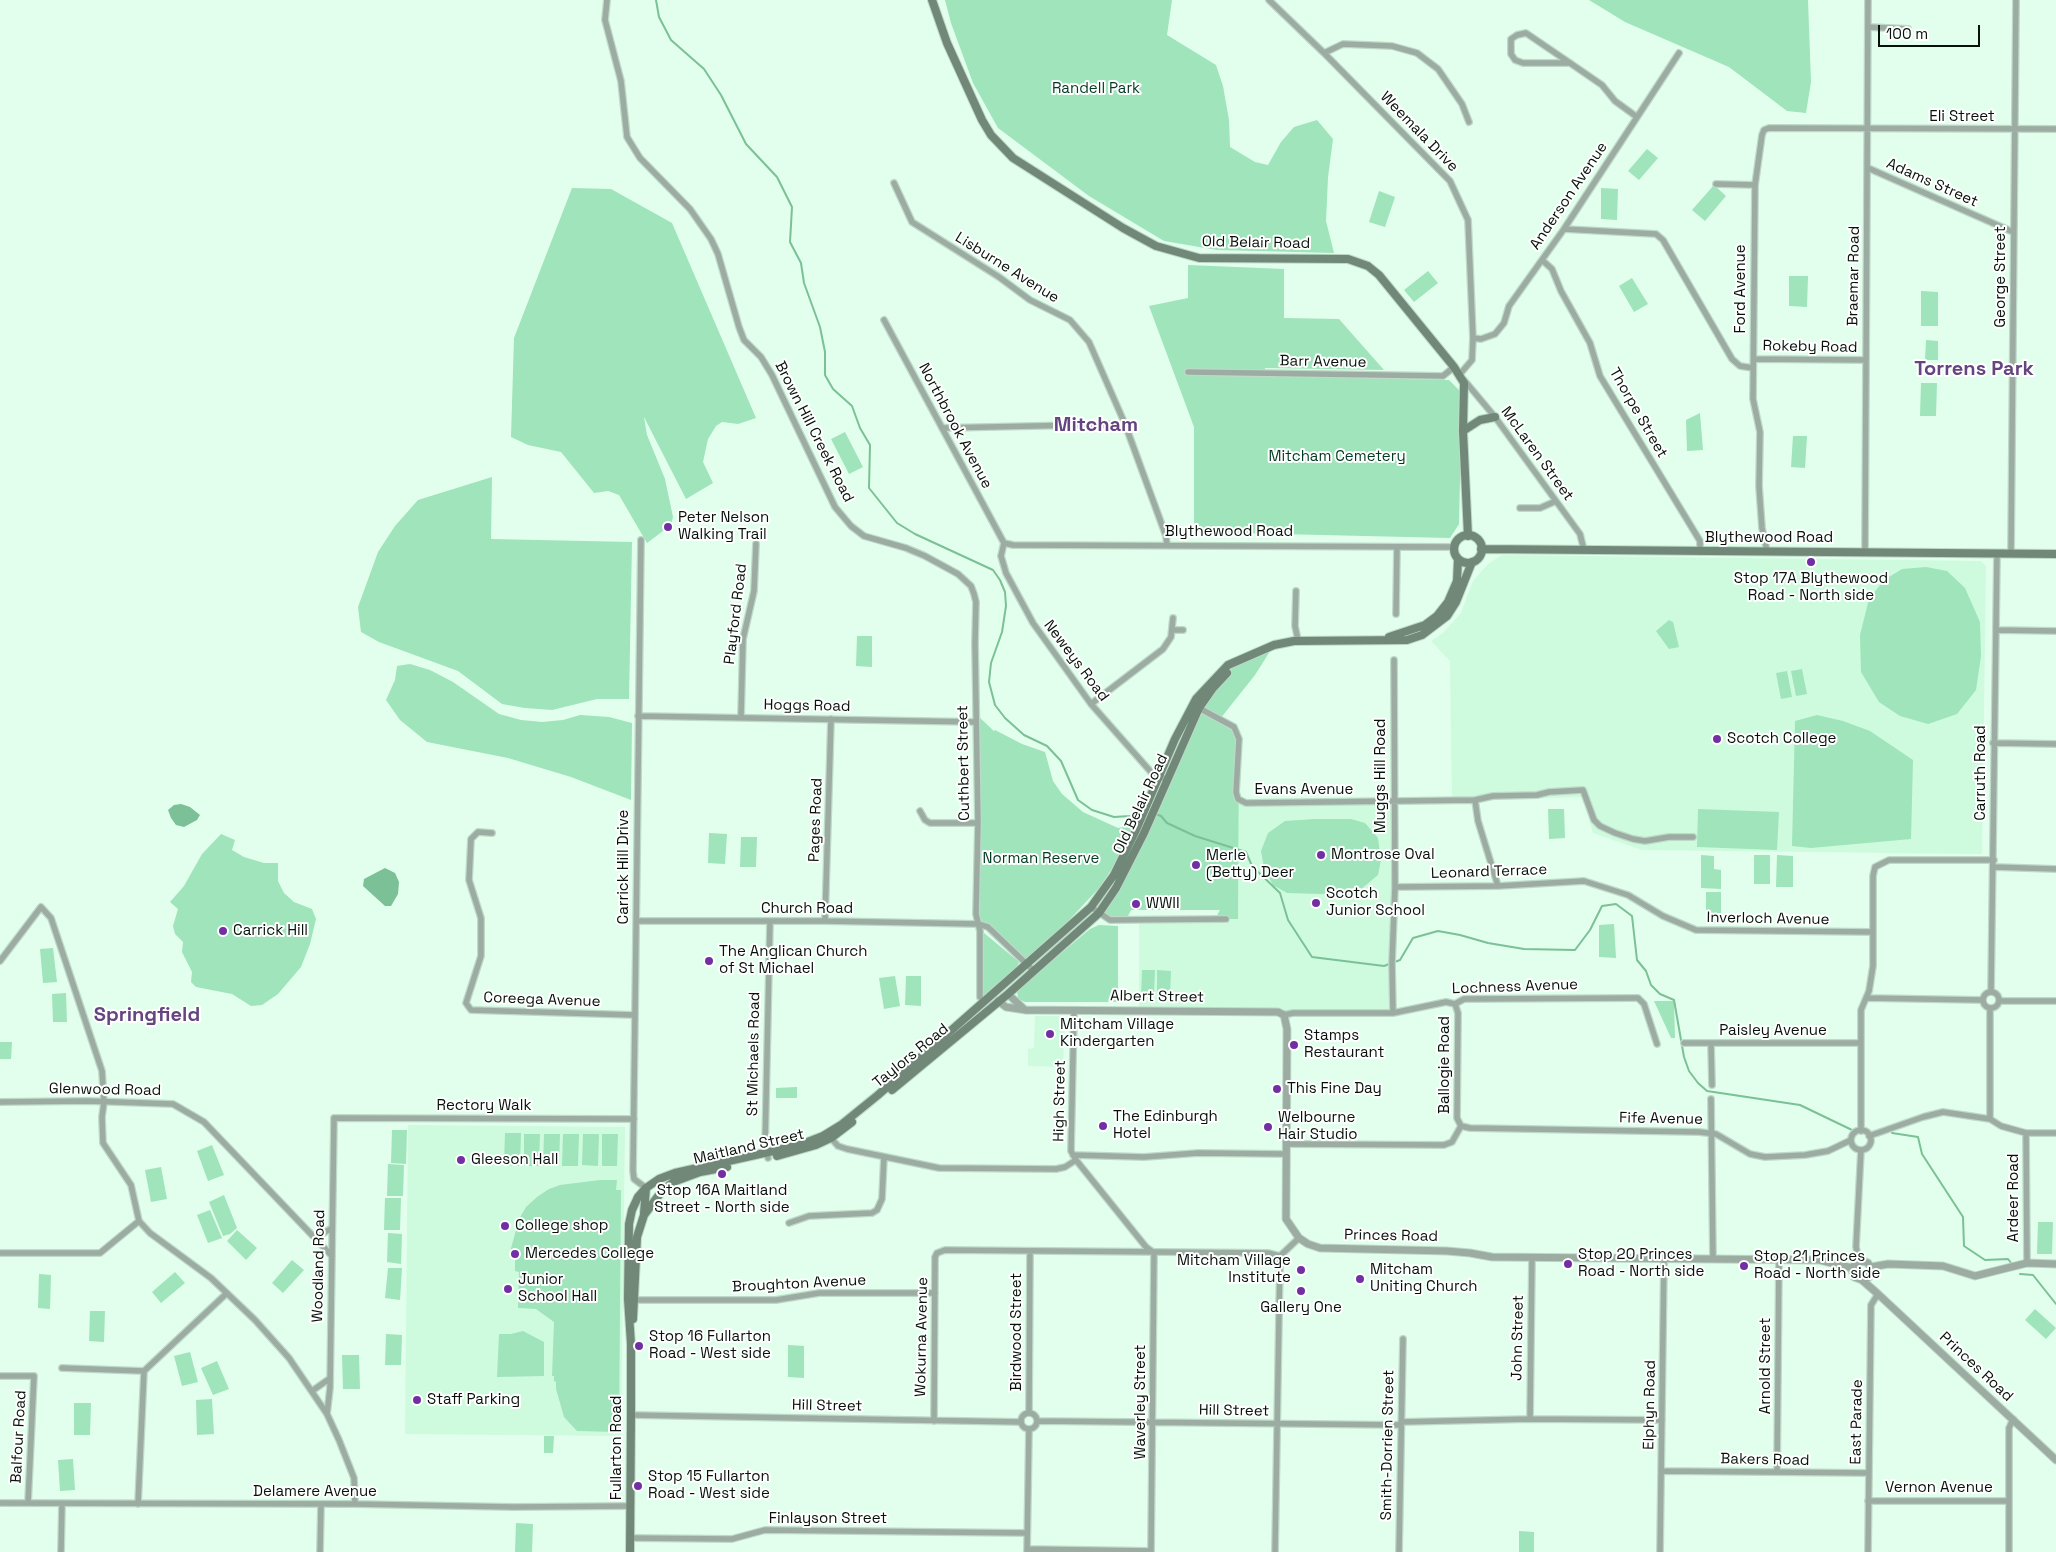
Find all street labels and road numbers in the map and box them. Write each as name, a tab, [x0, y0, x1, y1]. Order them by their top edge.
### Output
street label: Weemala Drive	[1376, 88, 1462, 176]
street label: Eli Street	[1929, 108, 1995, 126]
street label: Anderson Avenue	[1526, 139, 1612, 253]
street label: Adams Street	[1883, 155, 1981, 211]
street label: Braemar Road	[1844, 226, 1864, 326]
street label: George Street	[1992, 226, 2010, 328]
street label: Lisburne Avenue	[952, 229, 1062, 307]
street label: Old Belair Road	[1202, 233, 1310, 253]
street label: Ford Avenue	[1732, 244, 1750, 334]
street label: Rokeby Road	[1762, 337, 1858, 357]
street label: Barr Avenue	[1280, 352, 1366, 372]
street label: Brown Hill Creek Road	[771, 359, 857, 505]
street label: Northbrook Avenue	[914, 360, 996, 492]
street label: Thorpe Street	[1605, 365, 1671, 461]
street label: McLaren Street	[1497, 403, 1577, 505]
street label: Blythewood Road	[1165, 523, 1293, 541]
street label: Blythewood Road	[1705, 529, 1833, 547]
street label: Playford Road	[721, 562, 751, 666]
street label: Neweys Road	[1040, 617, 1112, 705]
street label: Hoggs Road	[763, 696, 851, 716]
street label: Cuthbert Street	[954, 705, 974, 821]
street label: Muggs Hill Road	[1372, 719, 1390, 833]
street label: Carruth Road	[1972, 725, 1990, 821]
street label: Old Belair Road	[1110, 751, 1172, 857]
street label: Pages Road	[806, 778, 826, 862]
street label: Evans Avenue	[1255, 781, 1353, 799]
street label: Carrick Hill Drive	[615, 810, 633, 924]
street label: Leonard Terrace	[1430, 861, 1548, 883]
street label: Church Road	[761, 900, 853, 918]
street label: Inverloch Avenue	[1706, 909, 1830, 929]
street label: Lochness Avenue	[1452, 976, 1578, 998]
street label: Albert Street	[1110, 987, 1204, 1007]
street label: Coreega Avenue	[483, 989, 601, 1011]
street label: St Michaels Road	[744, 992, 764, 1116]
street label: Ballogie Road	[1436, 1016, 1454, 1114]
street label: Taylors Road	[870, 1020, 952, 1092]
street label: Paisley Avenue	[1719, 1022, 1827, 1040]
street label: High Street	[1050, 1060, 1070, 1142]
street label: Glenwood Road	[49, 1080, 161, 1100]
street label: Rectory Walk	[437, 1097, 531, 1115]
street label: Fife Avenue	[1619, 1109, 1703, 1129]
street label: Maitland Street	[692, 1126, 806, 1168]
street label: Ardeer Road	[2005, 1154, 2023, 1242]
street label: Woodland Road	[309, 1209, 329, 1323]
street label: Princes Road	[1344, 1226, 1438, 1246]
street label: Broughton Avenue	[731, 1271, 867, 1297]
street label: Birdwood Street	[1008, 1273, 1026, 1391]
street label: Wokurna Avenue	[912, 1277, 932, 1397]
street label: John Street	[1508, 1295, 1528, 1381]
street label: Arnold Street	[1757, 1318, 1775, 1414]
street label: Princes Road	[1936, 1328, 2016, 1406]
street label: Waverley Street	[1132, 1345, 1150, 1459]
street label: Elphyn Road	[1640, 1360, 1660, 1450]
street label: Smith-Dorrien Street	[1378, 1370, 1398, 1520]
street label: East Parade	[1847, 1379, 1867, 1465]
street label: Balfour Road	[8, 1390, 30, 1484]
street label: Fullarton Road	[608, 1396, 626, 1500]
street label: Hill Street	[792, 1396, 862, 1416]
street label: Hill Street	[1199, 1401, 1269, 1421]
street label: Bakers Road	[1720, 1450, 1810, 1470]
street label: Vernon Avenue	[1885, 1479, 1993, 1497]
street label: Delamere Avenue	[253, 1483, 377, 1501]
street label: Finlayson Street	[769, 1510, 887, 1528]

